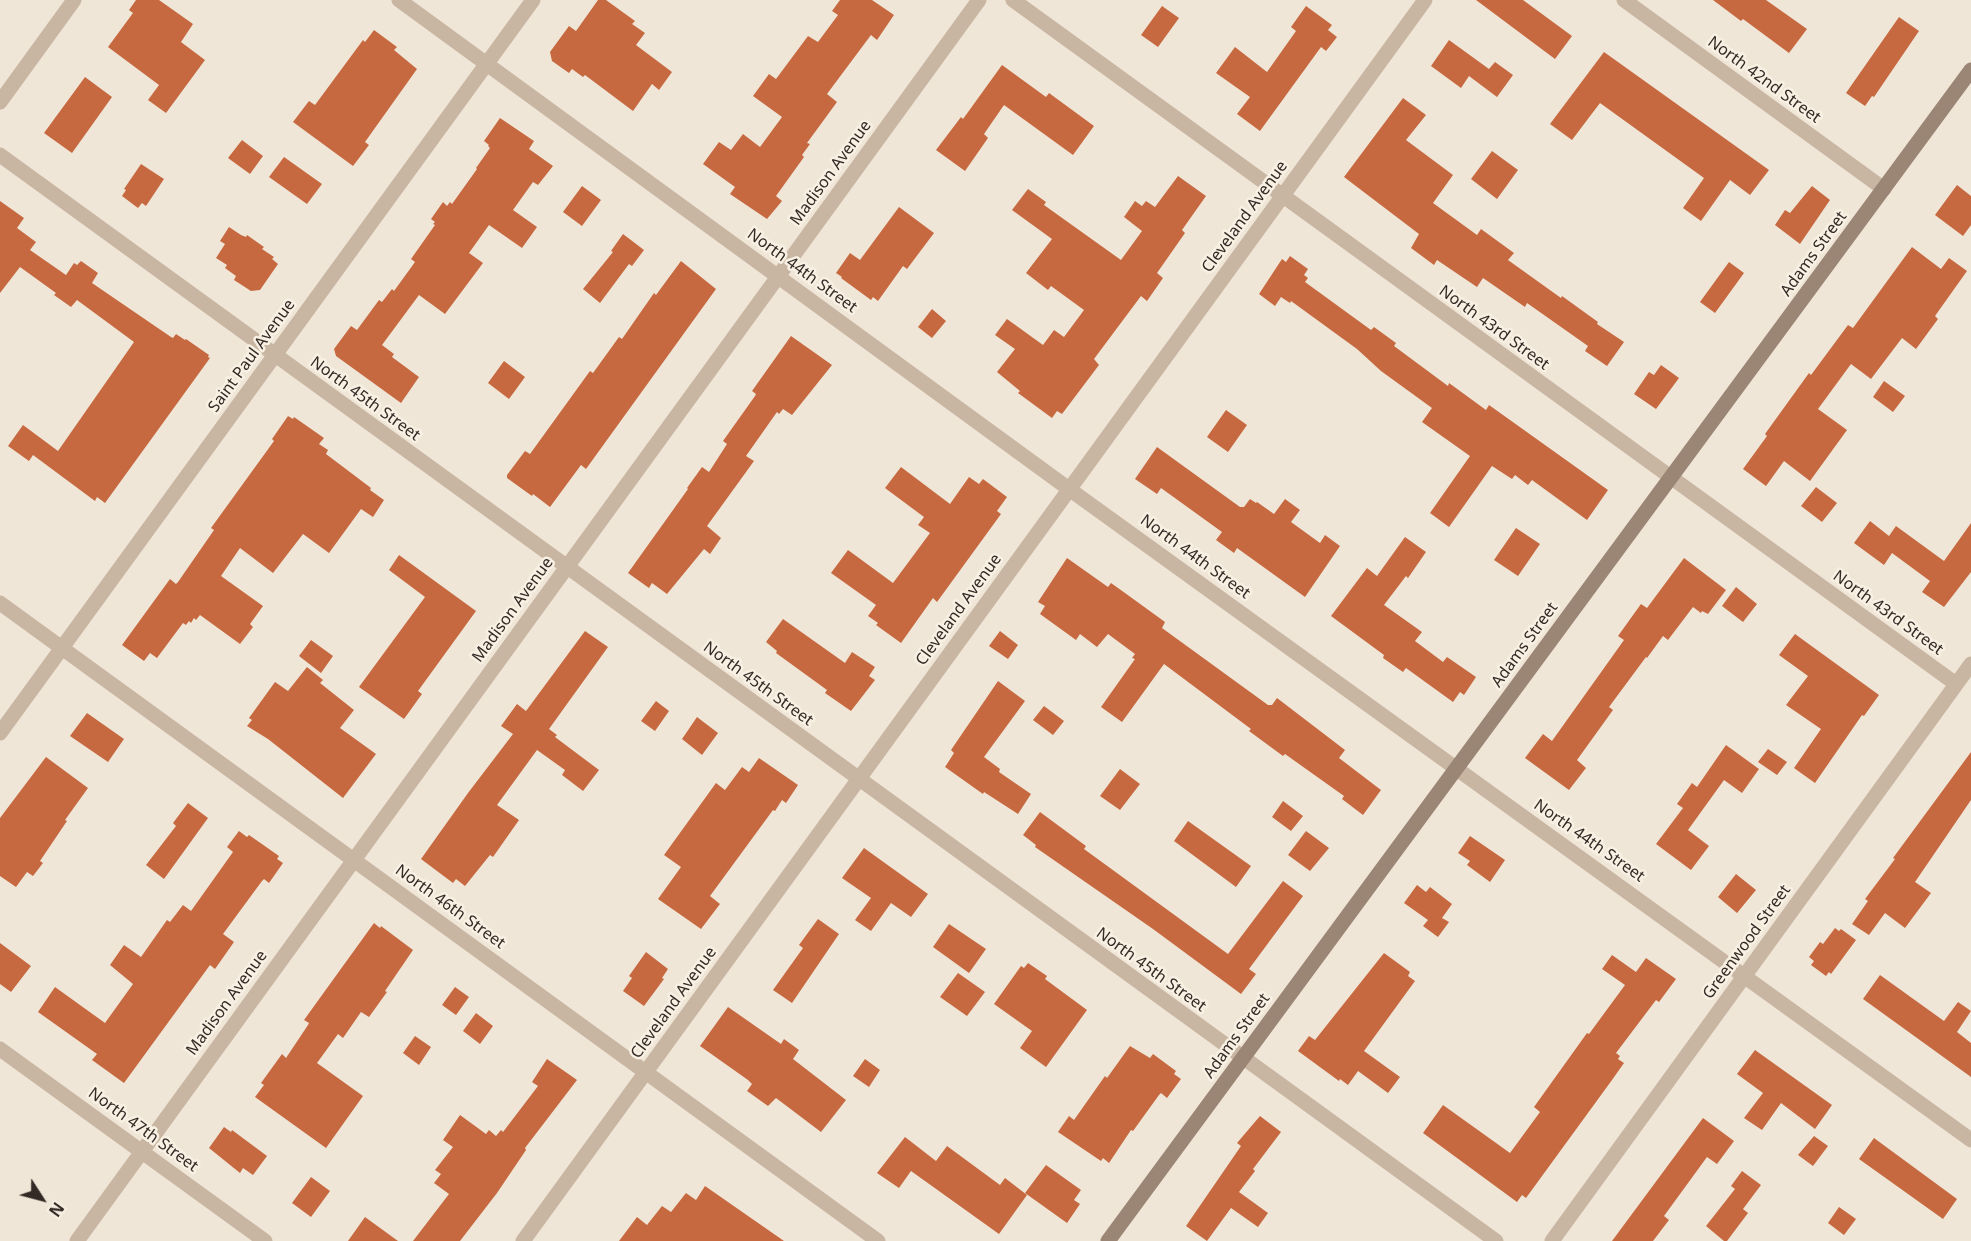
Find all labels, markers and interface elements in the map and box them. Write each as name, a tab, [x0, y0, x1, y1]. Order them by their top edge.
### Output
street label: North 42nd Street	[1704, 33, 1824, 127]
street label: Madison Avenue	[786, 117, 876, 229]
street label: Cleveland Avenue	[1198, 157, 1292, 277]
street label: Adams Street	[1777, 208, 1851, 300]
street label: North 44th Street	[743, 225, 861, 317]
street label: North 43rd Street	[1435, 282, 1553, 374]
street label: Saint Paul Avenue	[205, 296, 299, 416]
street label: North 45th Street	[306, 353, 424, 445]
street label: North 44th Street	[1136, 511, 1254, 603]
street label: Cleveland Avenue	[912, 550, 1006, 670]
street label: Madison Avenue	[468, 554, 558, 666]
street label: North 43rd Street	[1829, 567, 1947, 659]
street label: Adams Street	[1488, 599, 1562, 691]
street label: North 45th Street	[699, 638, 817, 730]
street label: North 44th Street	[1530, 796, 1648, 886]
street label: North 46th Street	[391, 861, 509, 953]
street label: Greenwood Street	[1699, 881, 1795, 1003]
street label: North 45th Street	[1092, 924, 1210, 1016]
street label: Cleveland Avenue	[627, 943, 721, 1063]
street label: Madison Avenue	[182, 947, 272, 1059]
street label: Adams Street	[1200, 990, 1274, 1082]
street label: North 47th Street	[84, 1084, 202, 1176]
north arrow	[12, 1169, 72, 1229]
text: N	[44, 1198, 69, 1221]

